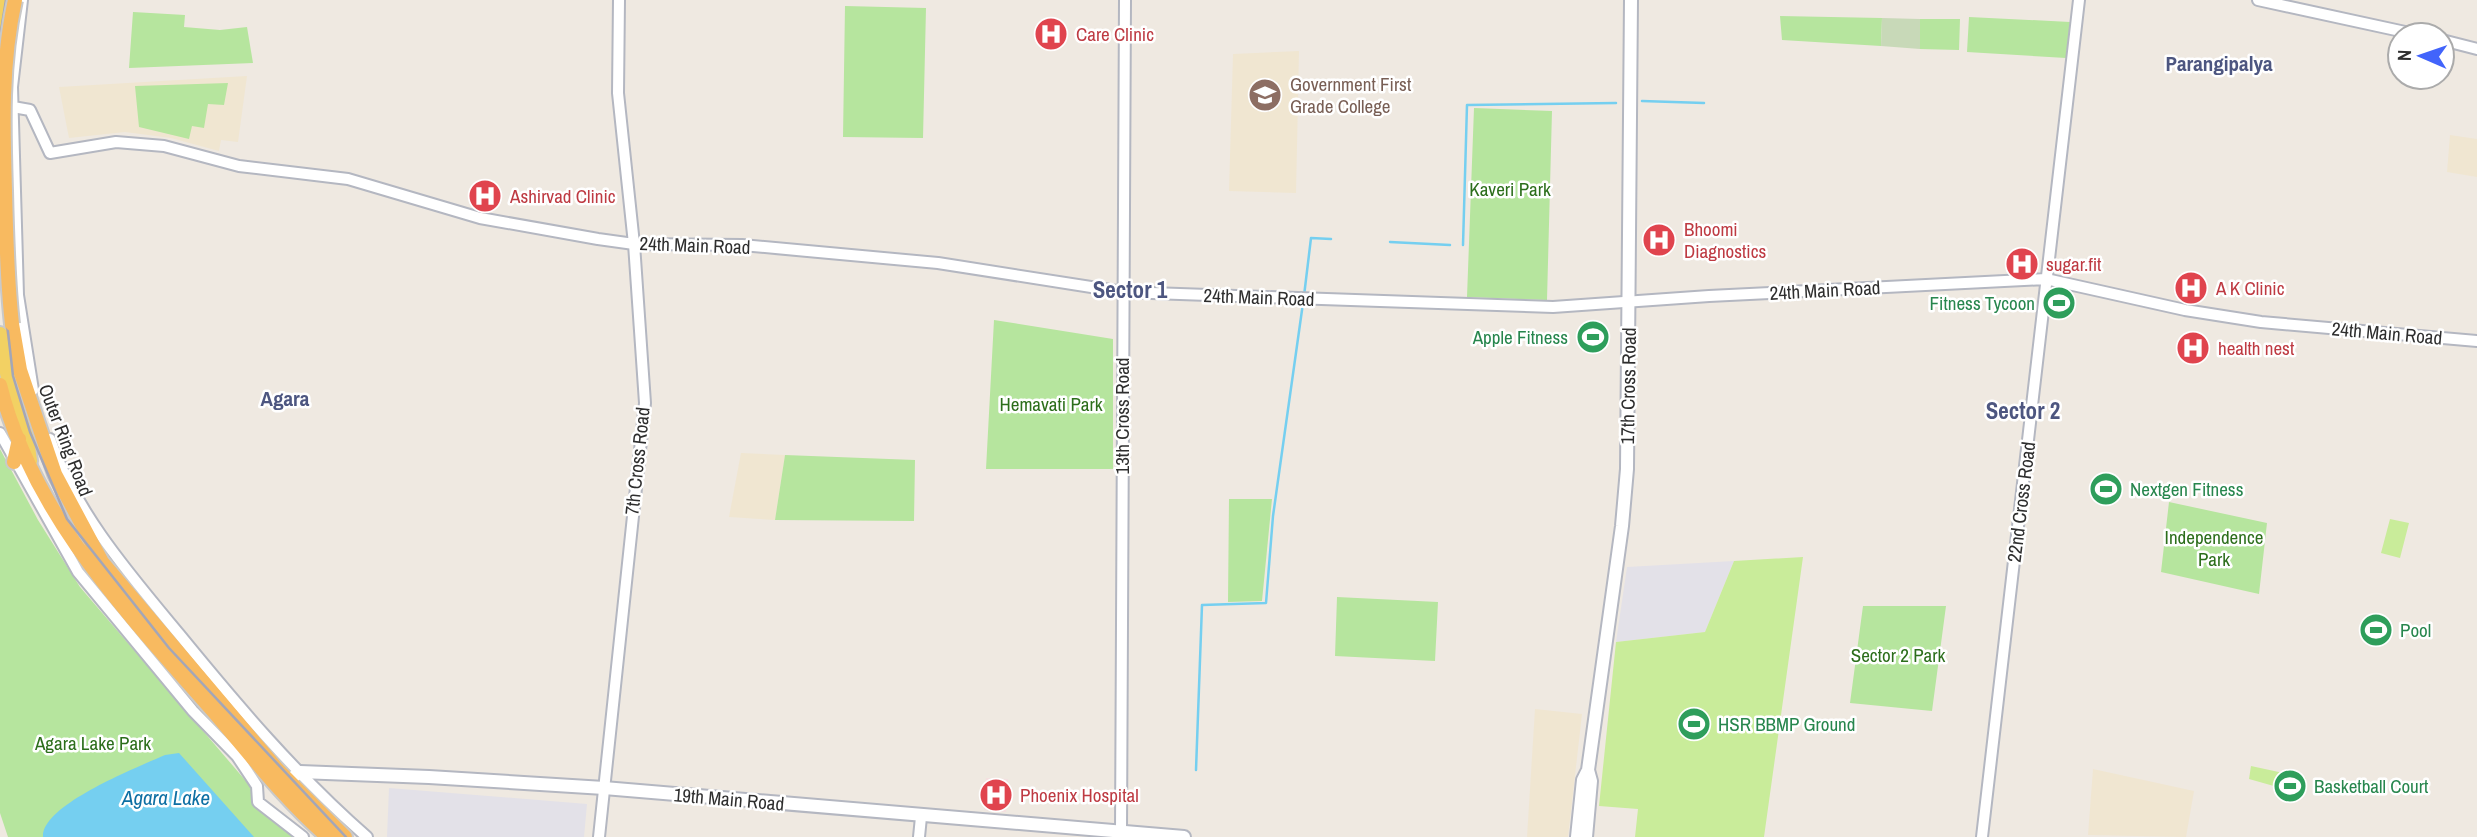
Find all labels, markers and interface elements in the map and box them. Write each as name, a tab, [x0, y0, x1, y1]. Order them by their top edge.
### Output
hospital icon: Care Clinic	[1032, 15, 1070, 53]
place label: Care Clinic	[1076, 21, 1154, 47]
north arrow	[2386, 21, 2456, 91]
district label: Parangipalya	[2165, 49, 2273, 78]
text: N	[2391, 49, 2417, 61]
place label: Government First Grade College	[1290, 71, 1412, 119]
school or university icon: Government First Grade College	[1246, 76, 1284, 114]
park label: Kaveri Park	[1469, 176, 1551, 202]
hospital icon: Ashirvad Clinic	[466, 177, 504, 215]
place label: Ashirvad Clinic	[509, 183, 616, 209]
place label: Bhoomi Diagnostics	[1684, 216, 1766, 264]
hospital icon: Bhoomi Diagnostics	[1640, 221, 1678, 259]
street label: 24th Main Road	[639, 230, 751, 260]
hospital icon: sugar.fit	[2003, 245, 2041, 283]
place label: sugar.fit	[2046, 251, 2102, 277]
hospital icon: A K Clinic	[2172, 269, 2210, 307]
district label: Sector 1	[1093, 274, 1168, 305]
street label: 24th Main Road	[1769, 274, 1881, 306]
place label: A K Clinic	[2215, 275, 2285, 301]
street label: 24th Main Road	[1203, 282, 1315, 312]
sports icon: Fitness Tycoon	[2040, 284, 2078, 322]
place label: Fitness Tycoon	[1930, 290, 2035, 316]
street label: 24th Main Road	[2331, 315, 2443, 351]
sports icon: Apple Fitness	[1574, 318, 1612, 356]
place label: Apple Fitness	[1472, 324, 1568, 350]
street label: 17th Cross Road	[1614, 327, 1642, 445]
hospital icon: health nest	[2174, 329, 2212, 367]
place label: health nest	[2218, 335, 2295, 361]
street label: 13th Cross Road	[1109, 358, 1135, 474]
street label: Outer Ring Road	[33, 380, 99, 500]
district label: Agara	[261, 384, 310, 413]
park label: Hemavati Park	[999, 391, 1103, 417]
district label: Sector 2	[1986, 395, 2060, 426]
street label: 7th Cross Road	[618, 406, 656, 516]
street label: 22nd Cross Road	[2001, 440, 2041, 564]
sports icon: Nextgen Fitness	[2087, 470, 2125, 508]
place label: Nextgen Fitness	[2130, 476, 2244, 502]
park label: Independence Park	[2165, 524, 2263, 572]
sports icon: Pool	[2357, 611, 2395, 649]
place label: Pool	[2400, 617, 2431, 643]
park label: Sector 2 Park	[1851, 642, 1945, 668]
sports icon: HSR BBMP Ground	[1675, 705, 1713, 743]
place label: HSR BBMP Ground	[1718, 711, 1855, 737]
park label: Agara Lake Park	[34, 730, 151, 756]
sports icon: Basketball Court	[2271, 767, 2309, 805]
place label: Basketball Court	[2314, 773, 2429, 799]
hospital icon: Phoenix Hospital	[977, 776, 1015, 814]
street label: 19th Main Road	[673, 781, 785, 817]
place label: Phoenix Hospital	[1020, 782, 1139, 808]
water label: Agara Lake	[121, 783, 210, 812]

